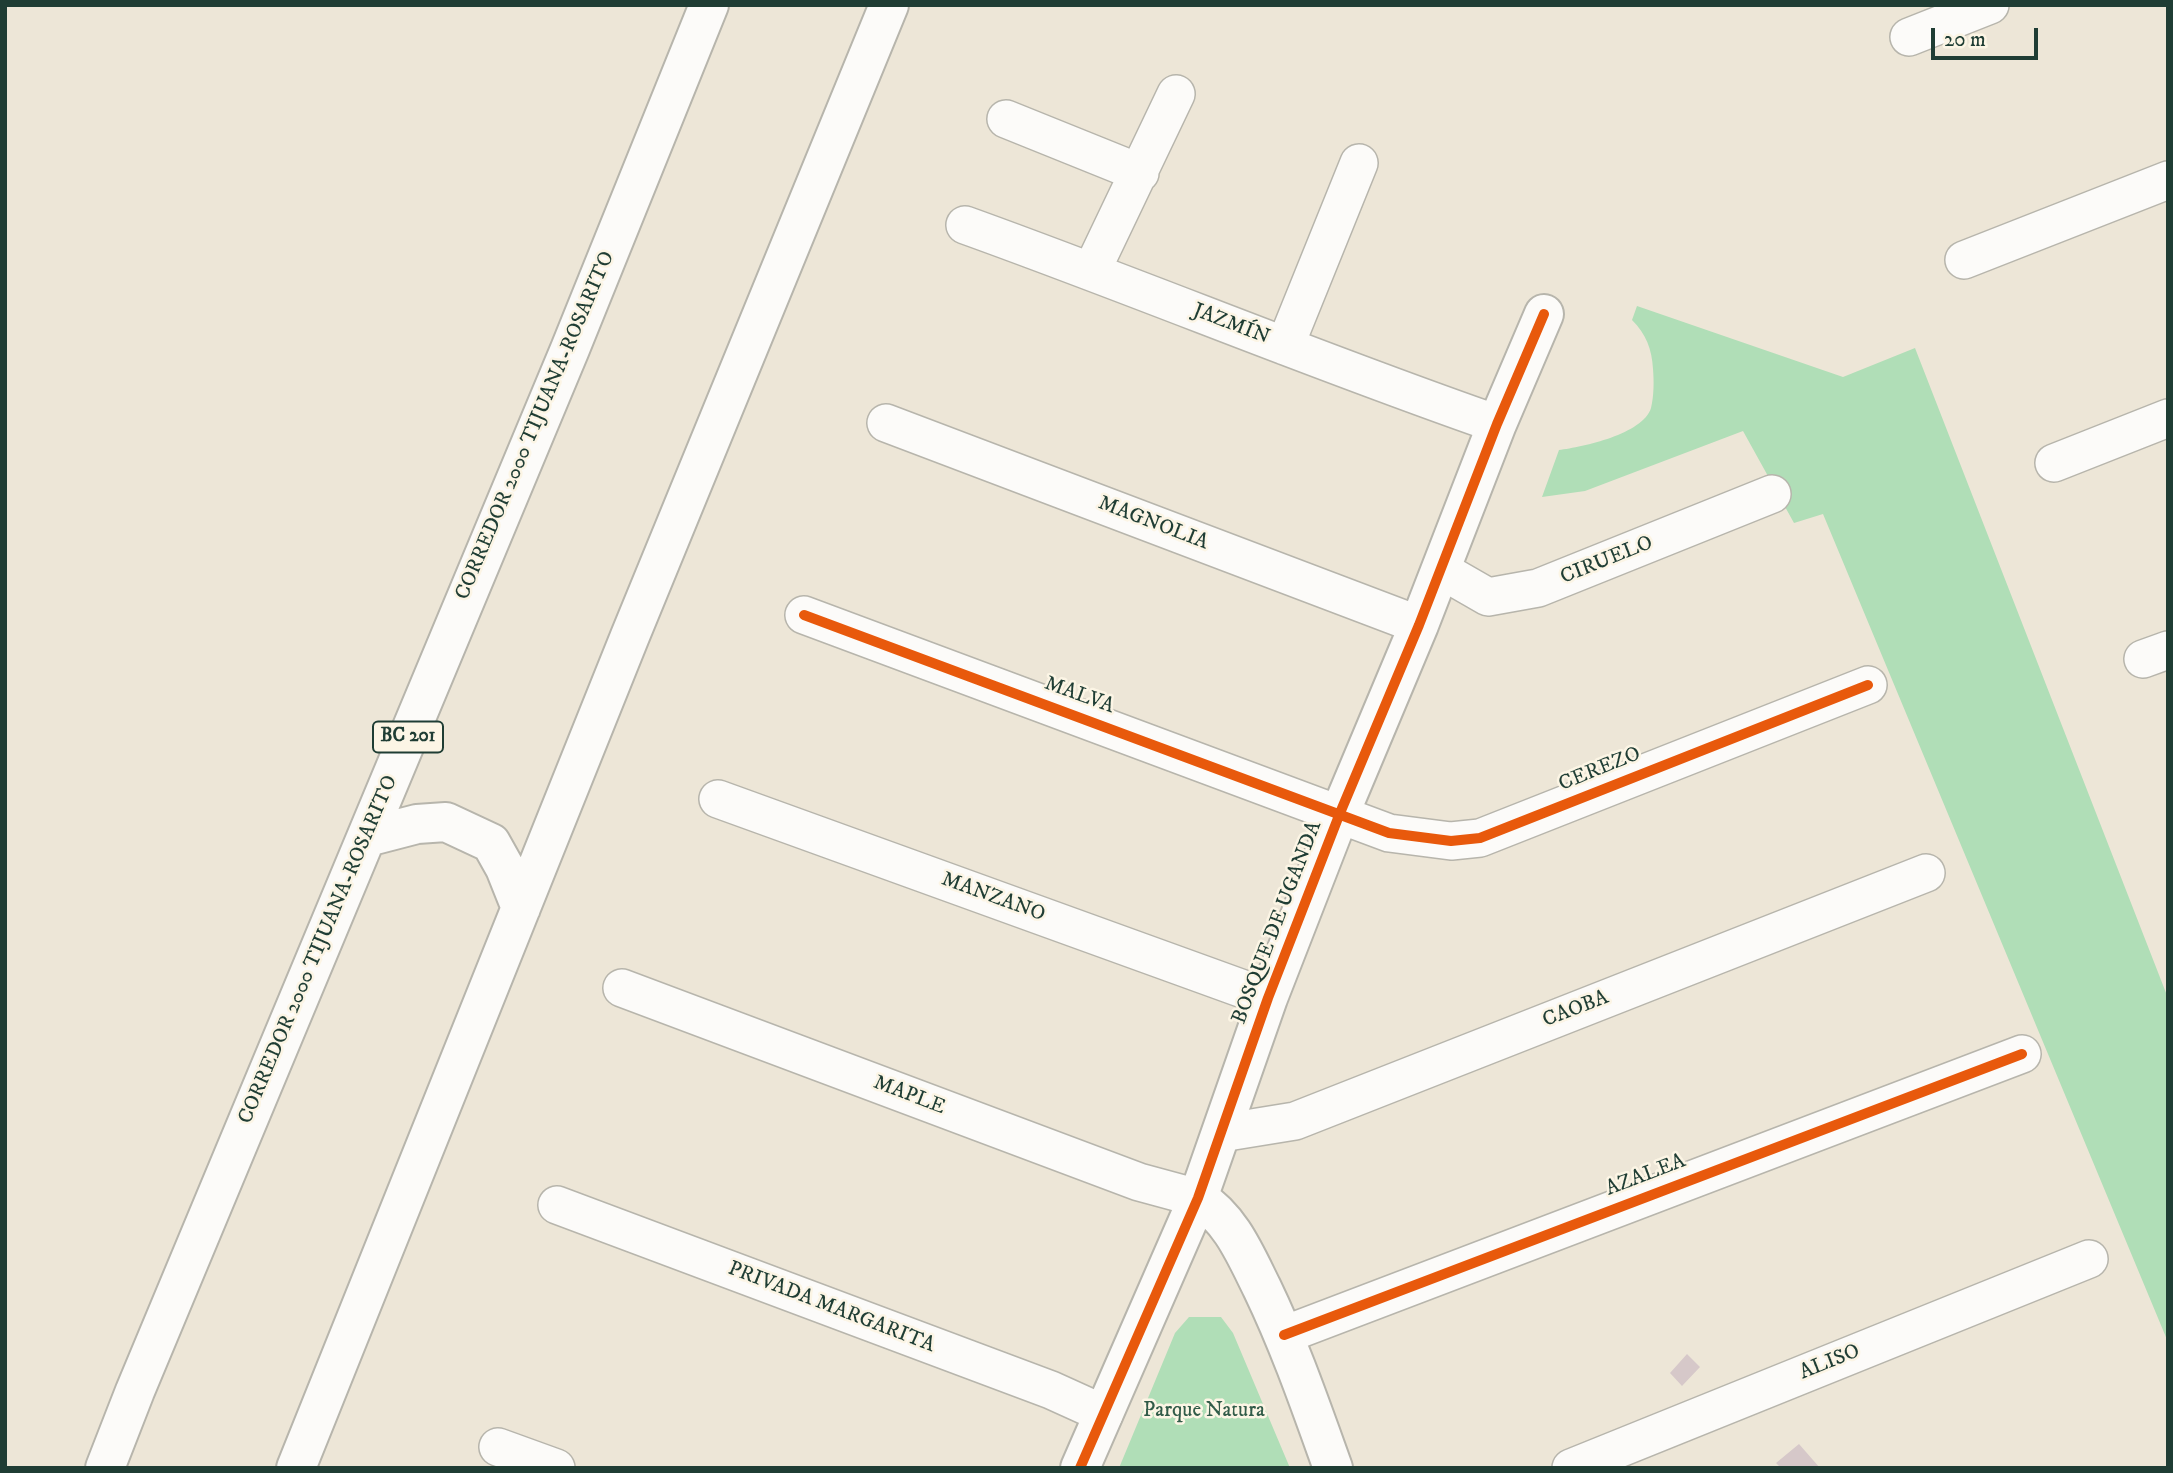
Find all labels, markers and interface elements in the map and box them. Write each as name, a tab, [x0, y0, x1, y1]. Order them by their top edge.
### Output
scale bar	[1935, 14, 2042, 58]
text: 20 m	[1944, 27, 1986, 53]
street label: CORREDOR 2000 TIJUANA-ROSARITO	[451, 248, 621, 604]
street label: JAZMÍN	[1189, 299, 1273, 351]
street label: MAGNOLIA	[1094, 491, 1212, 557]
street label: CIRUELO	[1557, 531, 1657, 591]
street label: MALVA	[1041, 672, 1117, 720]
road number: BC 201	[373, 722, 443, 752]
street label: CEREZO	[1555, 742, 1645, 798]
street label: CORREDOR 2000 TIJUANA-ROSARITO	[234, 772, 404, 1128]
street label: BOSQUE DE UGANDA	[1228, 818, 1328, 1028]
street label: MANZANO	[938, 868, 1048, 928]
street label: CAOBA	[1540, 986, 1612, 1034]
street label: MAPLE	[870, 1071, 948, 1121]
street label: AZALEA	[1602, 1149, 1690, 1203]
street label: PRIVADA MARGARITA	[724, 1257, 938, 1359]
street label: ALISO	[1796, 1340, 1864, 1386]
park label: Parque Natura	[1143, 1399, 1265, 1425]

